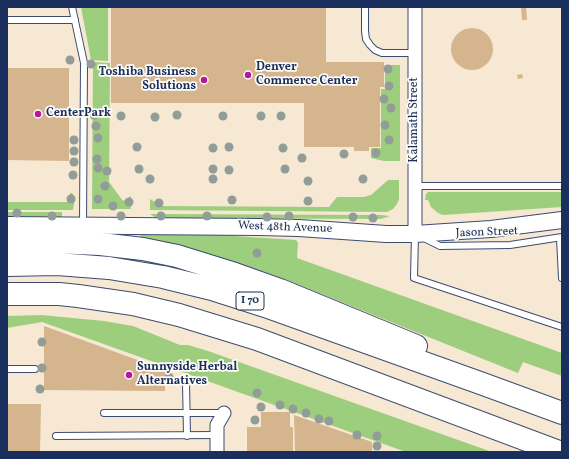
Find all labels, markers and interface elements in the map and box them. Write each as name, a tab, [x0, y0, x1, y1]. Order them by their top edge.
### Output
place label: Denver Commerce Center	[256, 61, 357, 89]
place label: Toshiba Business Solutions	[99, 66, 196, 94]
marker: Denver Commerce Center	[243, 70, 253, 80]
marker: Toshiba Business Solutions	[199, 75, 209, 85]
street label: Kalamath Street	[408, 77, 422, 163]
place label: CenterPark	[46, 107, 111, 121]
marker: CenterPark	[33, 109, 43, 119]
street label: West 48th Avenue	[238, 219, 332, 237]
street label: Jason Street	[456, 225, 518, 241]
road number: I 70	[236, 292, 264, 310]
place label: Sunnyside Herbal Alternatives	[137, 361, 237, 389]
marker: Sunnyside Herbal Alternatives	[124, 370, 134, 380]

